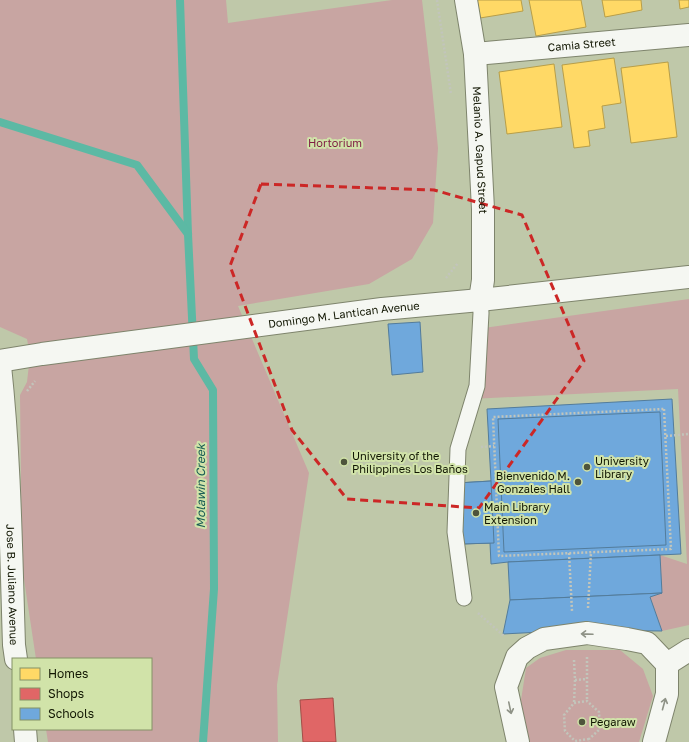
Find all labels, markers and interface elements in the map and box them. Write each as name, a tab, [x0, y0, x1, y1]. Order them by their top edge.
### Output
street label: Camia Street	[547, 35, 616, 54]
street label: Melanio A. Gapud Street	[471, 86, 490, 214]
park label: Hortorium	[308, 136, 362, 149]
street label: Domingo M. Lantican Avenue	[267, 299, 420, 330]
water label: Molawin Creek	[193, 442, 208, 528]
place label: University of the Philippines Los Baños	[352, 449, 468, 475]
place label: University Library	[595, 454, 649, 480]
marker: University of the Philippines Los Baños	[339, 457, 349, 467]
marker: University Library	[582, 462, 592, 472]
place label: Bienvenido M. Gonzales Hall	[496, 469, 570, 495]
marker: Bienvenido M. Gonzales Hall	[573, 477, 583, 487]
place label: Main Library Extension	[484, 500, 549, 526]
marker: Main Library Extension	[471, 508, 481, 518]
street label: Jose B. Juliano Avenue	[4, 524, 21, 646]
one-way arrow	[581, 630, 594, 638]
legend	[12, 658, 152, 730]
text: Homes	[48, 666, 88, 681]
text: Shops	[48, 686, 84, 701]
one-way arrow	[661, 698, 668, 711]
one-way arrow	[507, 701, 515, 714]
text: Schools	[48, 706, 94, 721]
place label: Pegaraw	[590, 715, 636, 728]
marker: Pegaraw	[577, 717, 587, 727]

